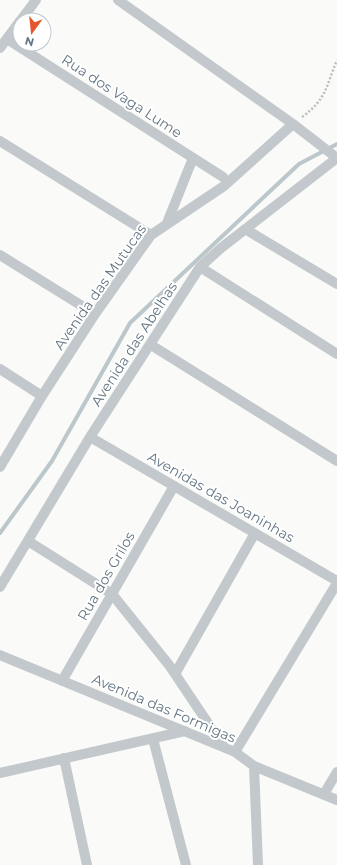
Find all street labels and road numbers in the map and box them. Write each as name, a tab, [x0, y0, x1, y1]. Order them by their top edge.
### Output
street label: Rua dos Vaga Lume	[58, 50, 186, 142]
street label: Avenida das Mutucas	[50, 221, 150, 353]
street label: Avenida das Abelhas	[87, 278, 181, 410]
street label: Avenidas das Joaninhas	[144, 448, 298, 547]
street label: Rua dos Grilos	[73, 528, 139, 624]
street label: Avenida das Formigas	[89, 670, 239, 747]

